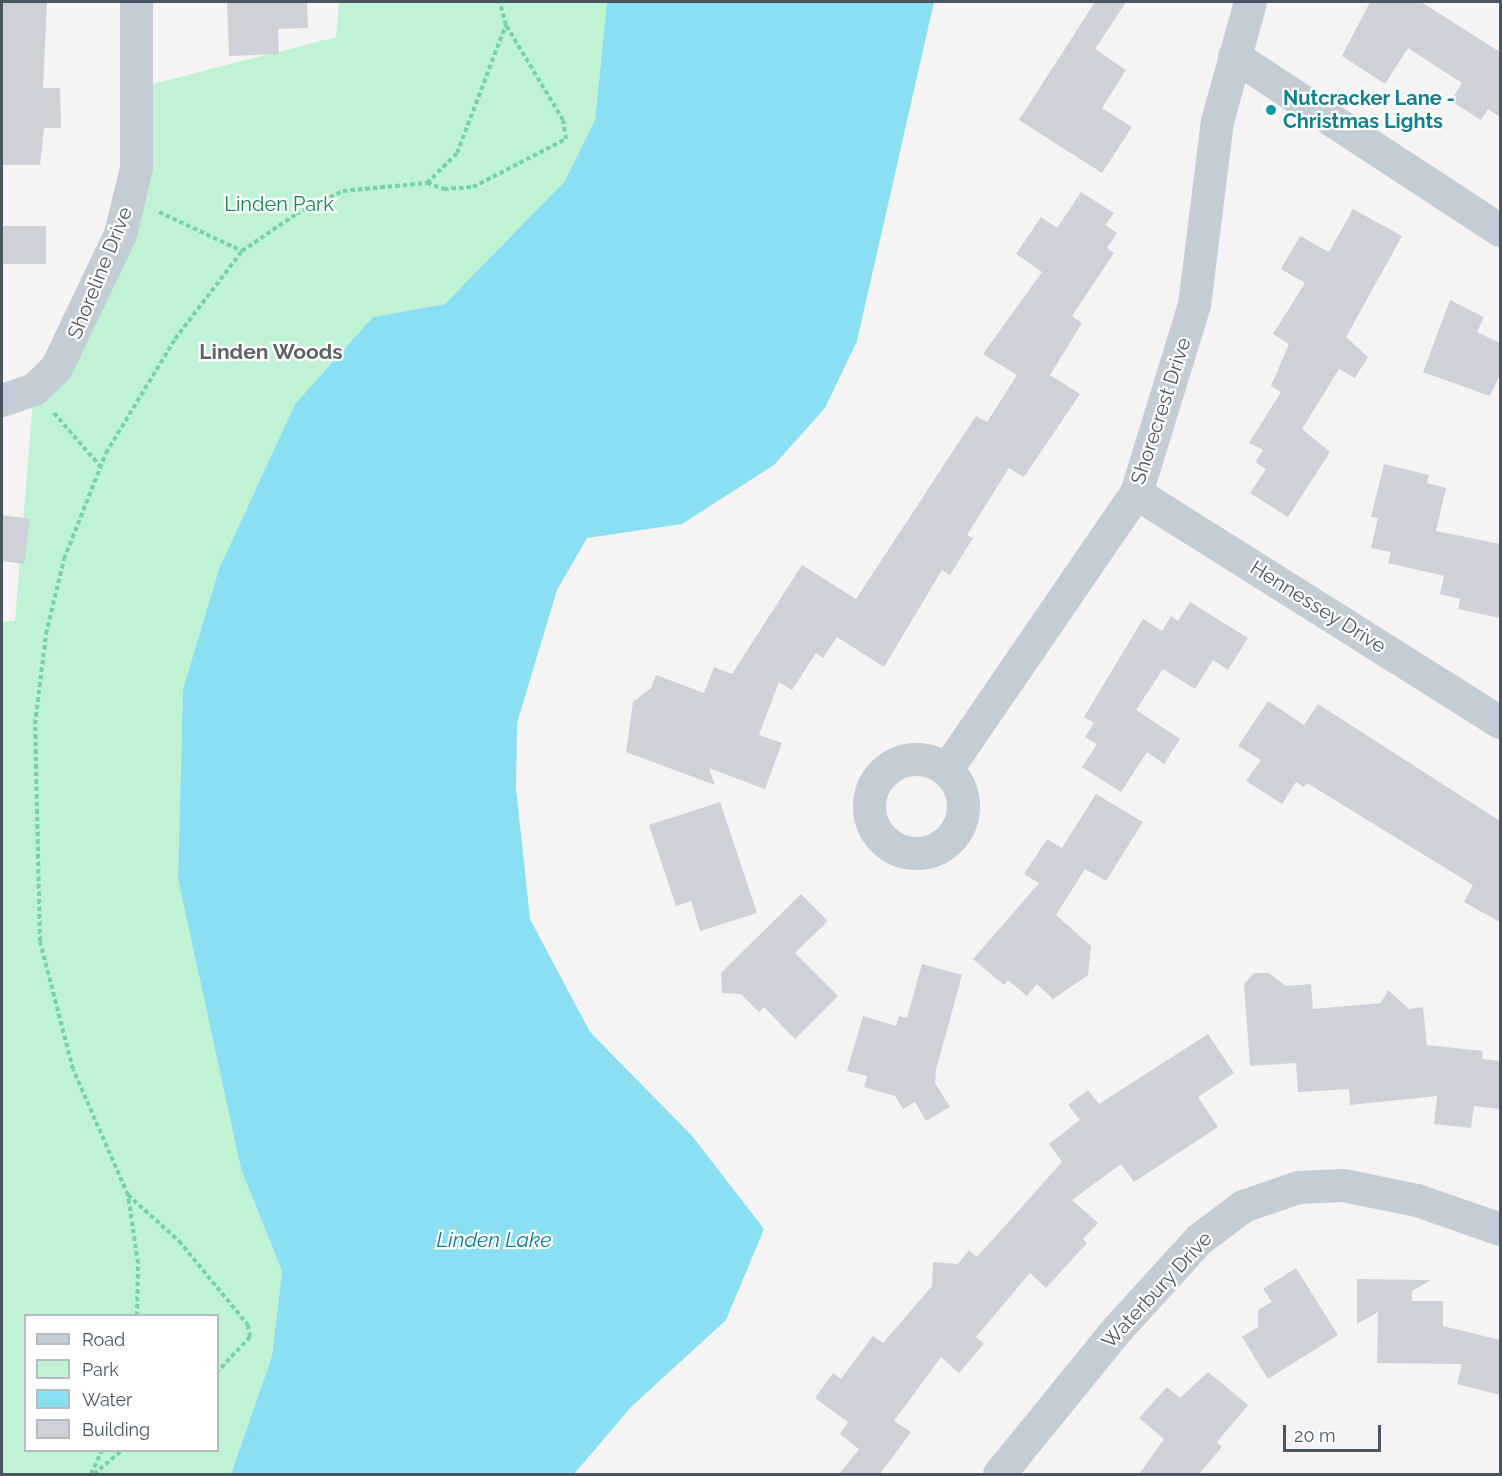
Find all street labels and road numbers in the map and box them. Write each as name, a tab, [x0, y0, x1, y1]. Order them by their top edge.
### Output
street label: Shoreline Drive	[63, 204, 137, 342]
street label: Shorecrest Drive	[1126, 335, 1196, 487]
street label: Hennessey Drive	[1246, 556, 1390, 658]
street label: Waterbury Drive	[1097, 1227, 1217, 1353]

